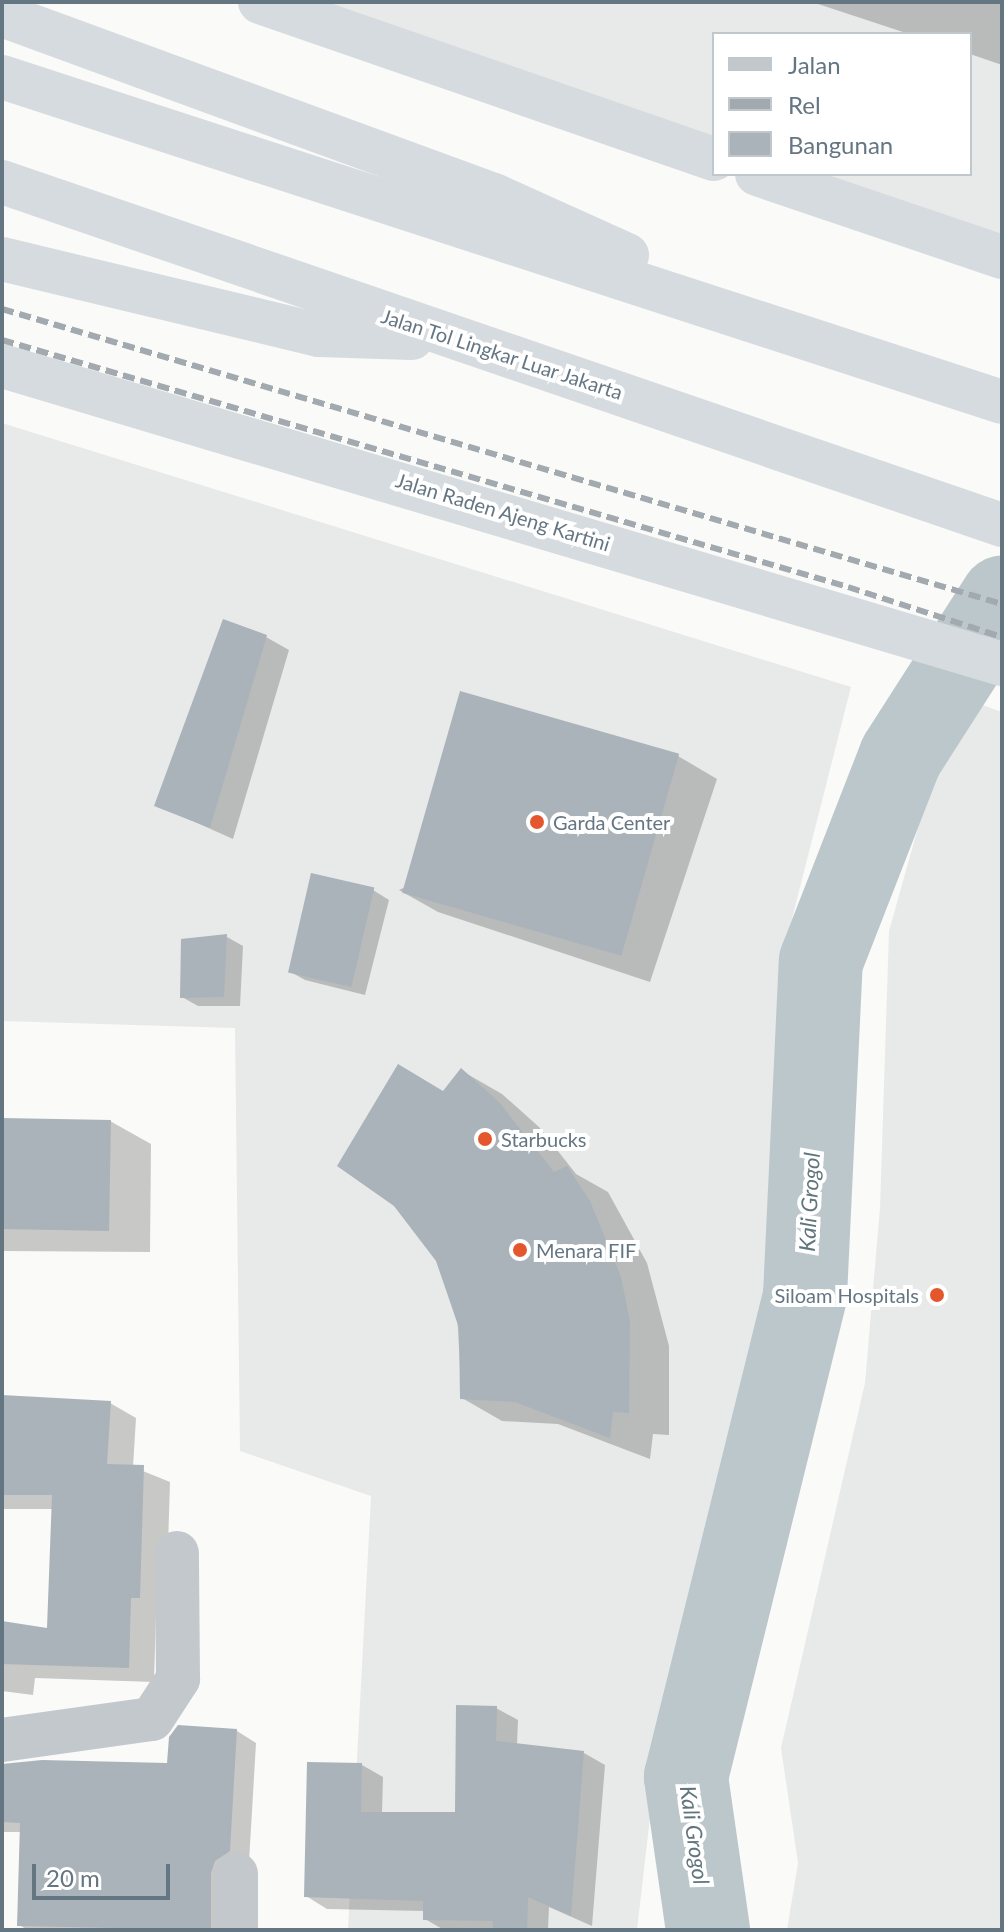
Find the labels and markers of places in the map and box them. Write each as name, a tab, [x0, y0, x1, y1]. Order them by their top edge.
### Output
place label: Garda Center	[553, 810, 670, 834]
marker: Garda Center	[528, 813, 546, 831]
place label: Starbucks	[501, 1127, 587, 1151]
marker: Starbucks	[476, 1130, 494, 1148]
place label: Menara FIF	[536, 1238, 636, 1262]
marker: Menara FIF	[511, 1241, 529, 1259]
place label: Siloam Hospitals	[774, 1283, 919, 1307]
marker: Siloam Hospitals	[926, 1284, 948, 1306]

